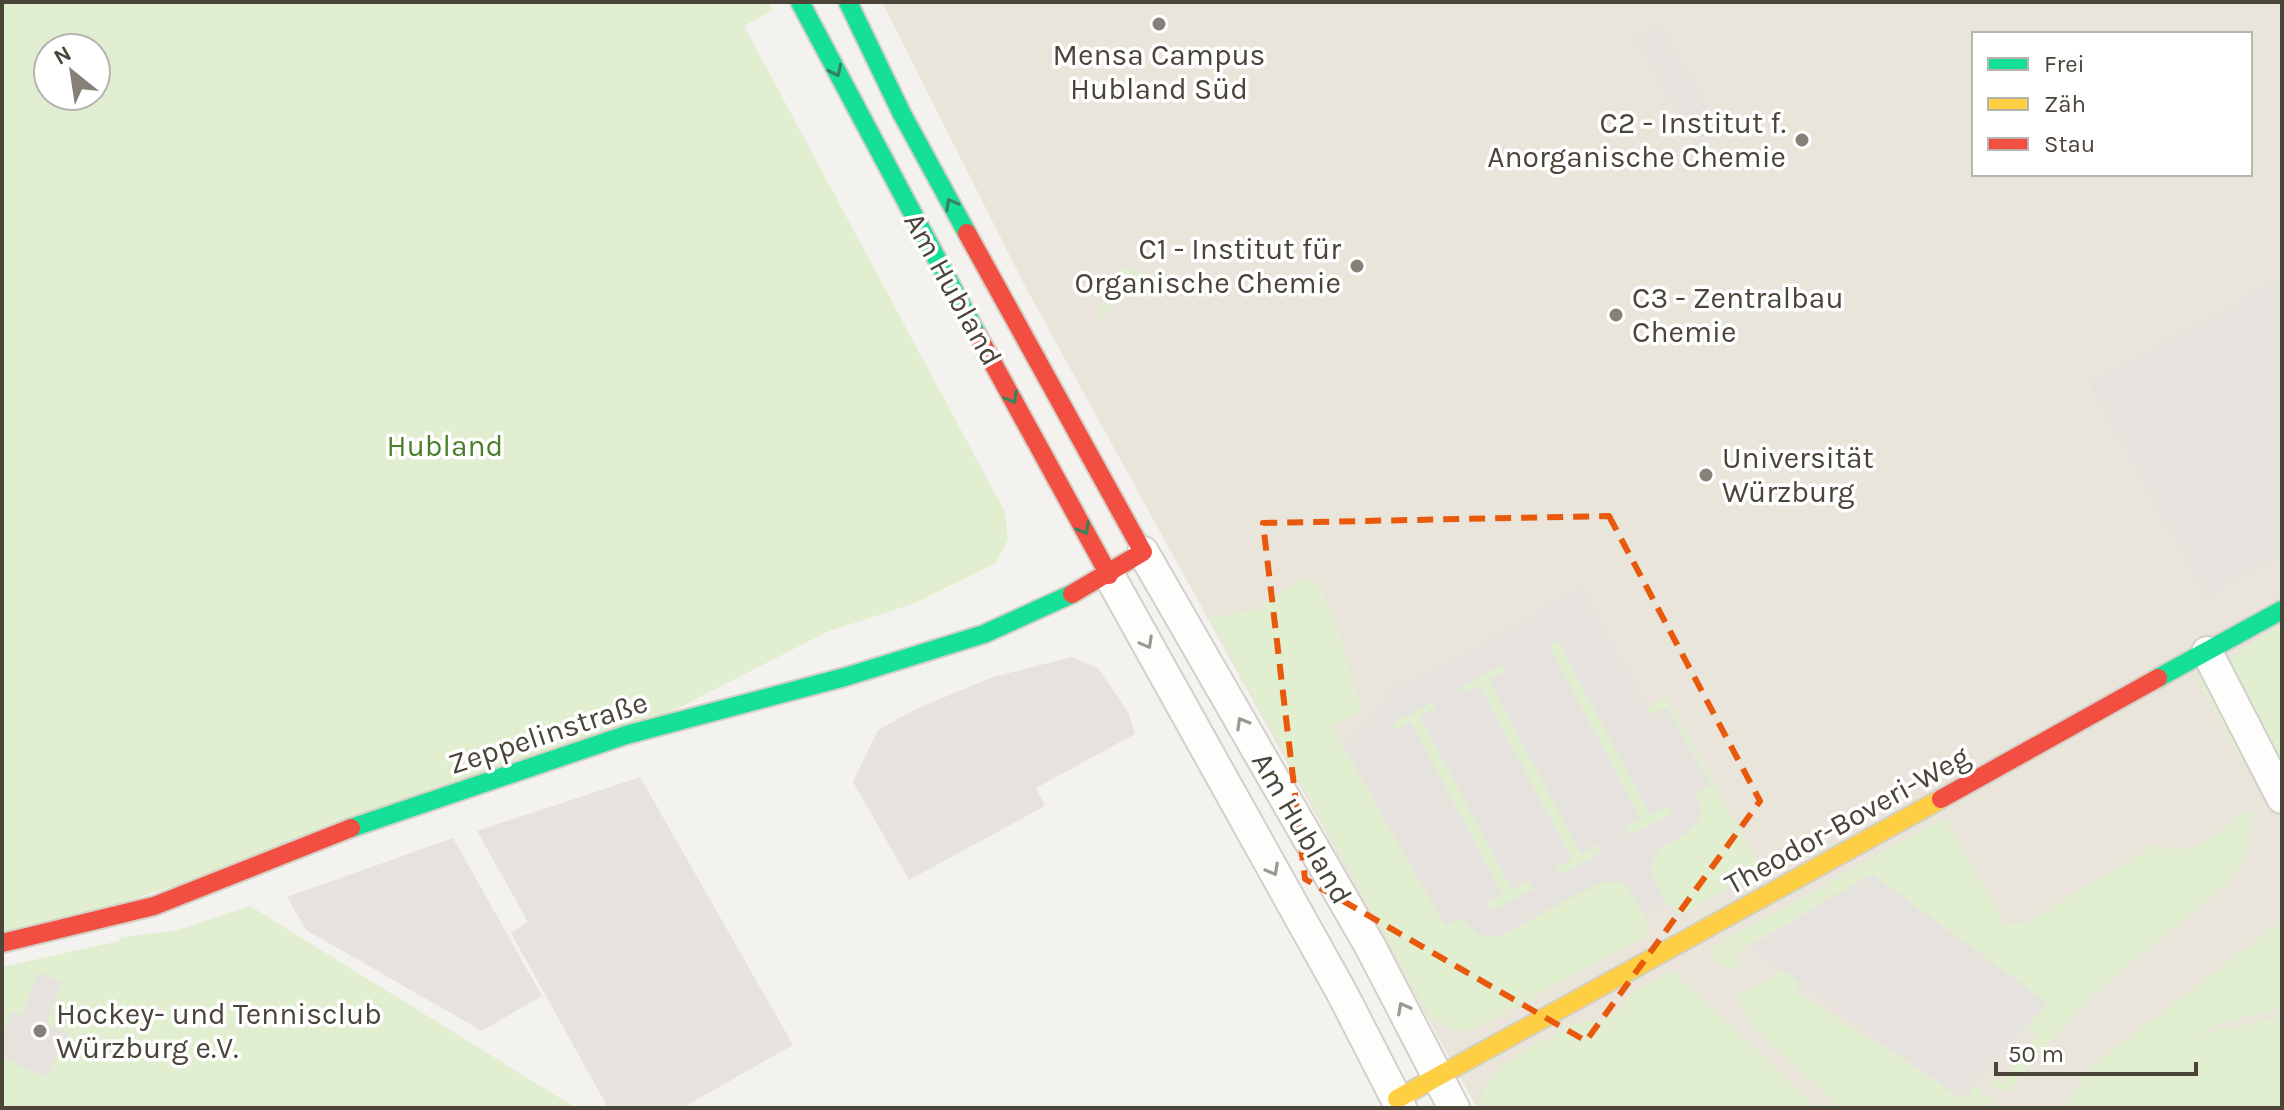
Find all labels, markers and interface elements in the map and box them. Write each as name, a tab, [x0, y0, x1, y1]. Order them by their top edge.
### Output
marker: Mensa Campus Hubland Süd	[1150, 15, 1168, 33]
north arrow	[32, 32, 112, 112]
legend	[1972, 32, 2252, 176]
place label: Mensa Campus Hubland Süd	[1053, 37, 1265, 107]
text: N	[49, 40, 76, 71]
text: Frei	[2044, 50, 2085, 78]
one-way arrow	[826, 63, 842, 78]
text: Zäh	[2044, 90, 2086, 118]
place label: C2 - Institut f. Anorganische Chemie	[1487, 105, 1786, 175]
text: Stau	[2044, 130, 2095, 158]
marker: C2 - Institut f. Anorganische Chemie	[1793, 131, 1811, 149]
one-way arrow	[945, 199, 961, 213]
street label: Am Hubland	[896, 206, 1010, 372]
place label: C1 - Institut für Organische Chemie	[1075, 231, 1341, 301]
marker: C1 - Institut für Organische Chemie	[1348, 257, 1366, 275]
place label: C3 - Zentralbau Chemie	[1632, 280, 1844, 350]
marker: C3 - Zentralbau Chemie	[1607, 306, 1625, 324]
one-way arrow	[1002, 389, 1018, 404]
park label: Hubland	[387, 428, 503, 464]
place label: Universität Würzburg	[1722, 440, 1874, 510]
marker: Universität Würzburg	[1697, 466, 1715, 484]
one-way arrow	[1074, 520, 1090, 535]
one-way arrow	[1137, 634, 1153, 649]
street label: Zeppelinstraße	[444, 684, 652, 782]
one-way arrow	[1236, 717, 1252, 732]
street label: Theodor-Boveri-Weg	[1718, 738, 1976, 902]
street label: Am Hubland	[1244, 746, 1360, 910]
one-way arrow	[1264, 862, 1279, 877]
place label: Hockey- und Tennisclub Würzburg e.V.	[56, 996, 382, 1066]
one-way arrow	[1397, 1001, 1412, 1016]
marker: Hockey- und Tennisclub Würzburg e.V.	[31, 1022, 49, 1040]
scale bar	[1996, 1026, 2196, 1076]
text: 50 m	[2008, 1040, 2064, 1068]

